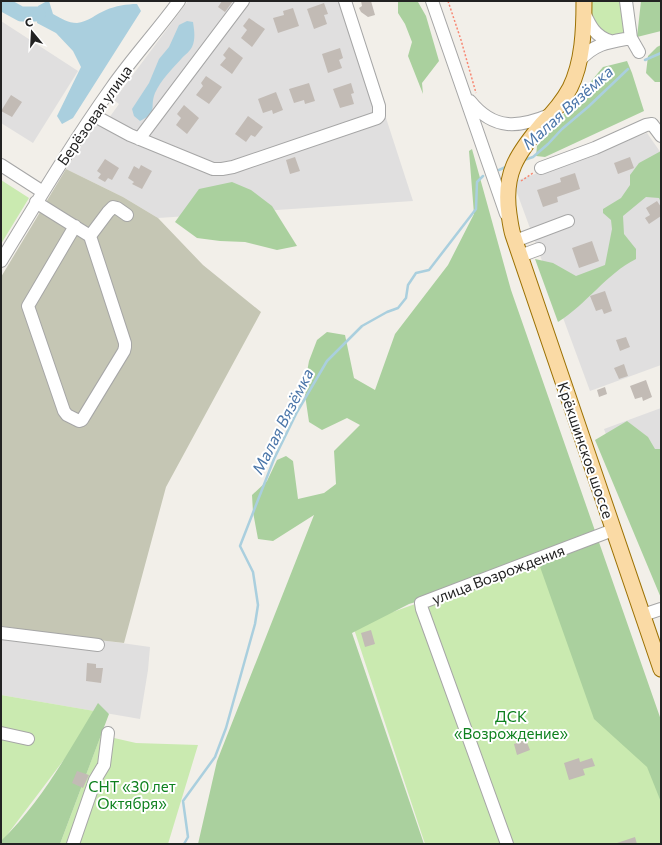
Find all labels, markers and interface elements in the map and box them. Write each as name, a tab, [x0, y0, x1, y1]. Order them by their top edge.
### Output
north arrow	[12, 12, 52, 52]
text: С	[23, 15, 35, 29]
water label: Малая Вязёмка	[518, 61, 616, 153]
street label: Берёзовая улица	[53, 62, 135, 168]
water label: Малая Вязёмка	[247, 365, 317, 477]
street label: Крёкшинское шоссе	[554, 379, 618, 521]
street label: улица Возрождения	[429, 540, 567, 608]
park label: ДСК «Возрождение»	[454, 707, 568, 742]
park label: СНТ «30 лет Октября»	[88, 777, 176, 812]

